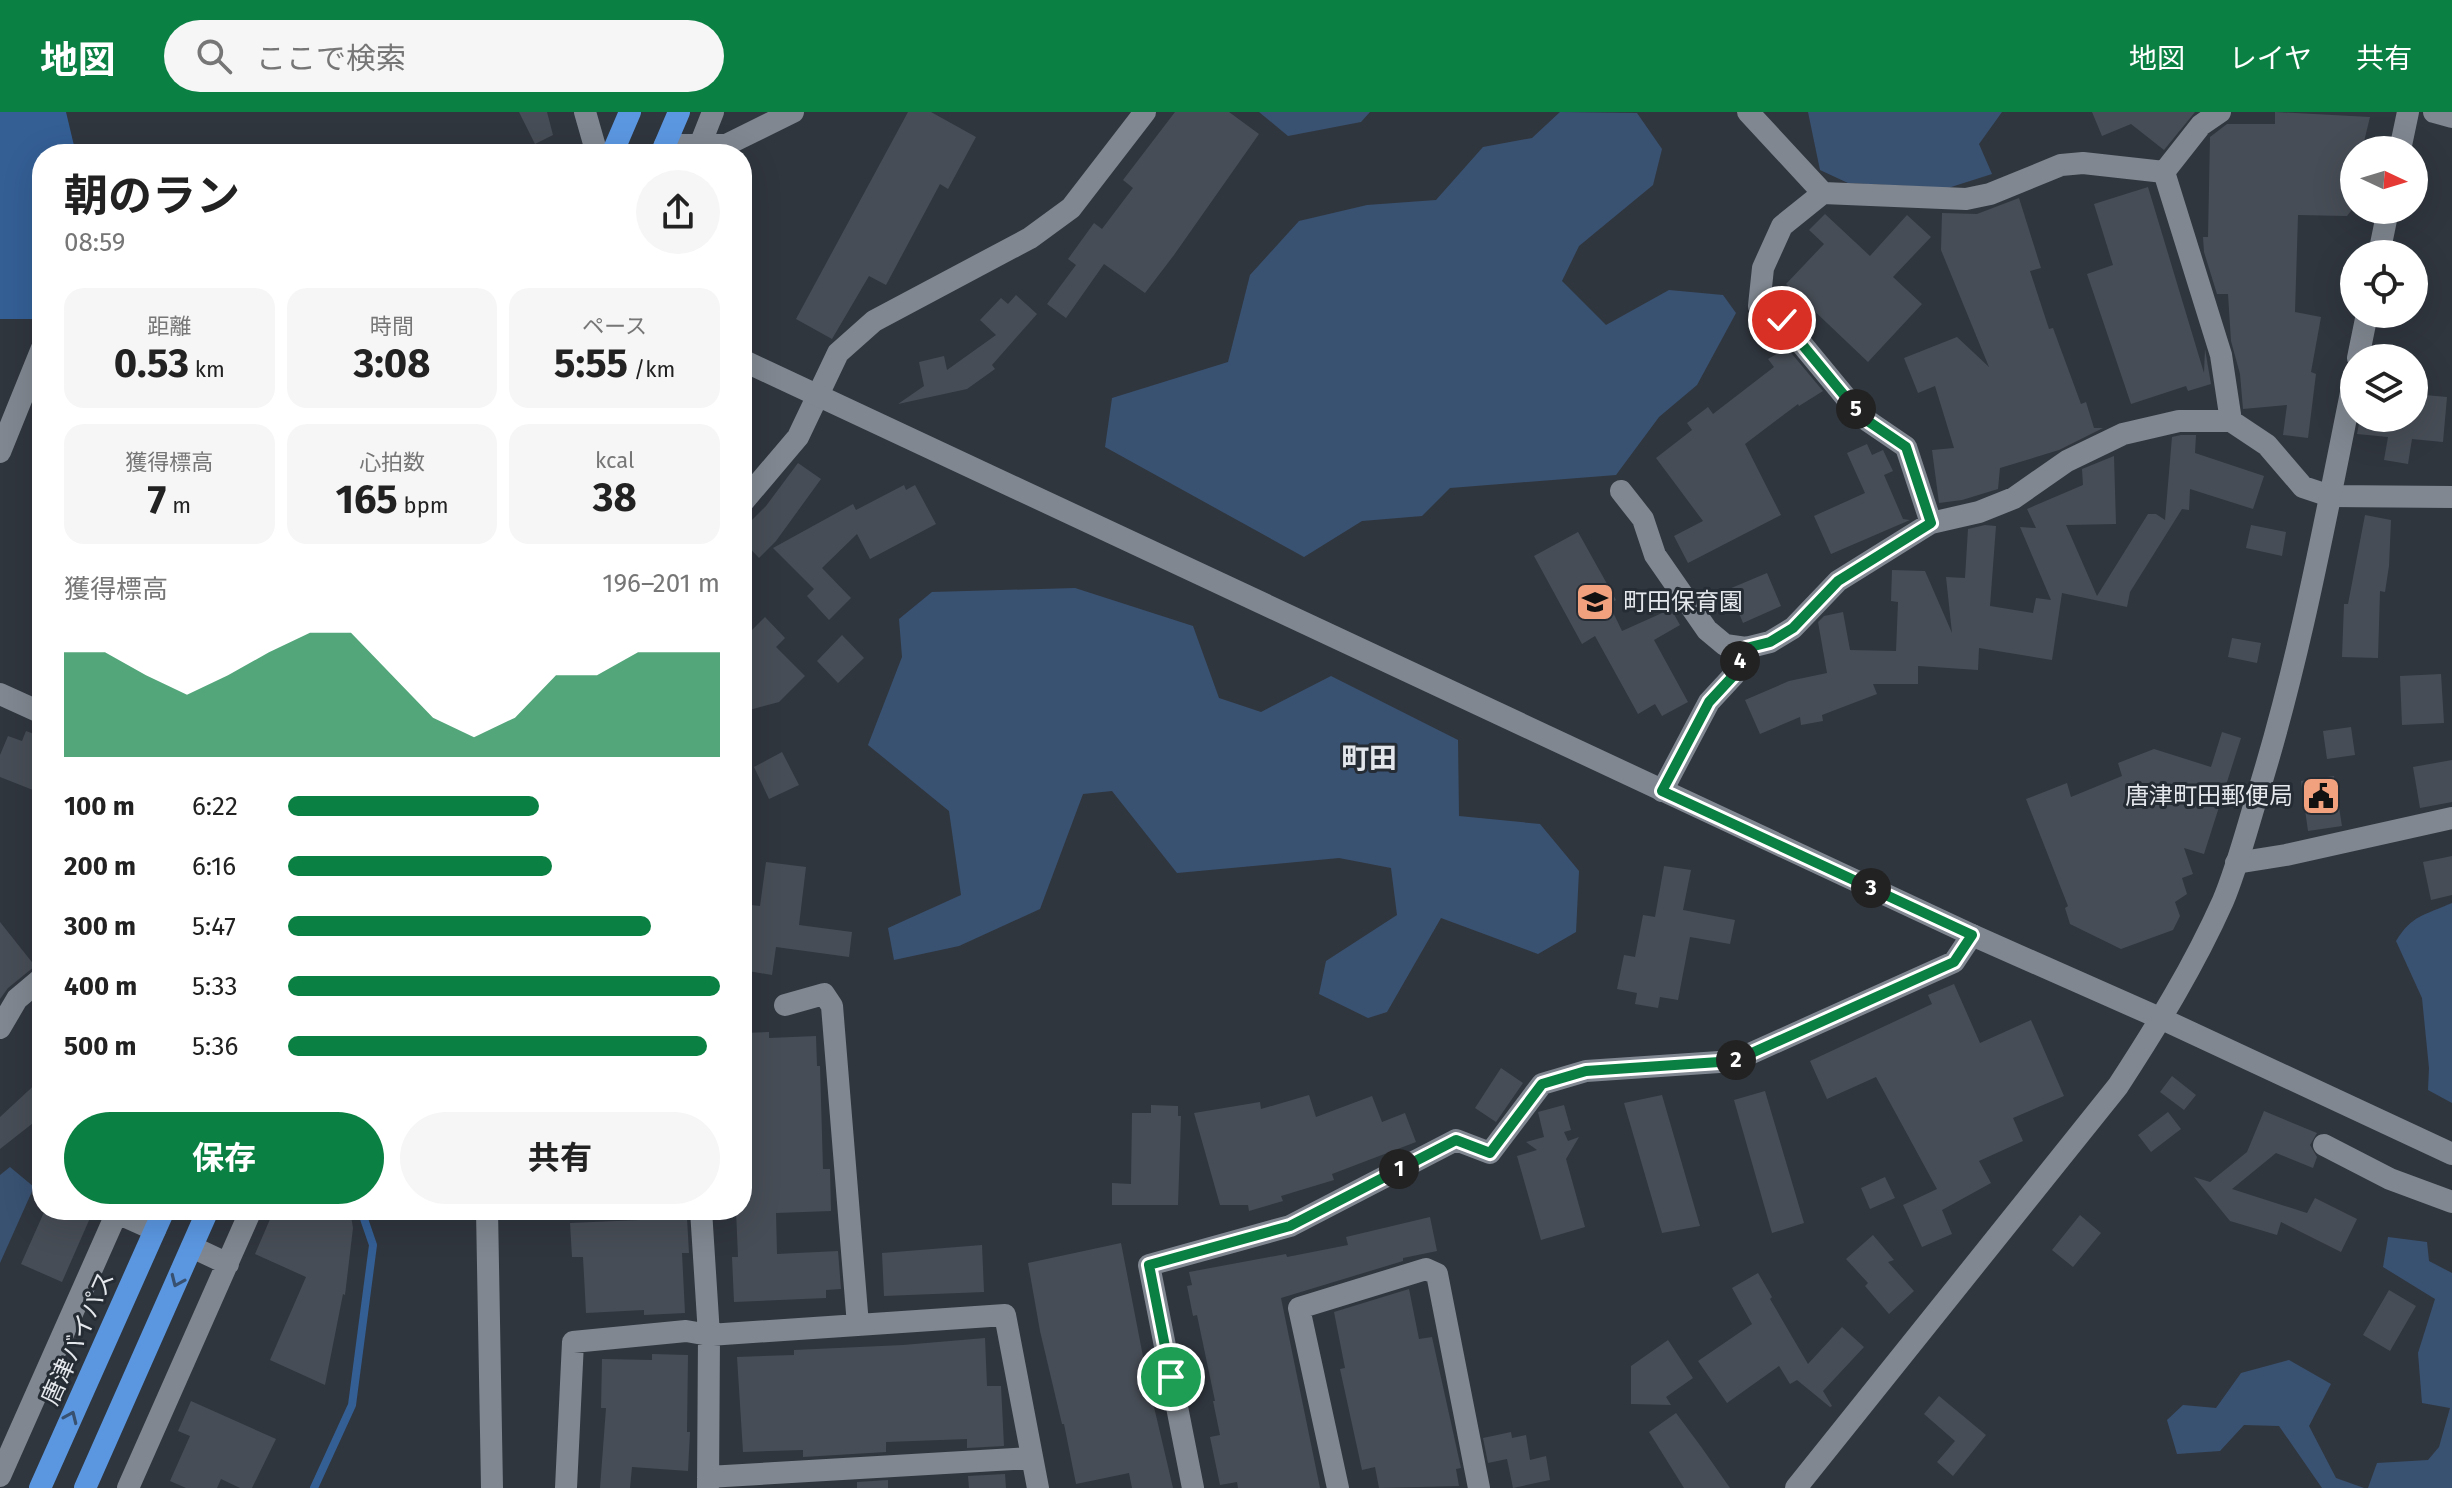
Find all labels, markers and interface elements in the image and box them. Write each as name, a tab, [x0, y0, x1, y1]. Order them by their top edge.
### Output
search box	[164, 20, 724, 92]
icon: search	[192, 34, 236, 78]
text: 地図	[40, 37, 116, 83]
text: ここで検索	[256, 41, 406, 77]
text: 地図	[2129, 42, 2185, 75]
text: レイヤ	[2229, 42, 2312, 75]
text: 共有	[2356, 42, 2412, 75]
north arrow	[2340, 136, 2428, 224]
map controls	[2340, 136, 2428, 432]
text: 朝のラン	[64, 170, 240, 223]
button: share	[636, 170, 720, 254]
text: 08:59	[64, 227, 125, 258]
button: locate	[2340, 240, 2428, 328]
pin	[1748, 286, 1816, 354]
icon: check	[1760, 298, 1804, 342]
text: 距離	[147, 313, 191, 340]
text: 時間	[370, 313, 414, 340]
text: ペース	[582, 313, 647, 340]
text: 0.53	[114, 340, 189, 388]
text: 3:08	[353, 340, 431, 388]
text: 5:55	[554, 340, 628, 388]
button: layers	[2340, 344, 2428, 432]
text: km	[189, 356, 225, 383]
text: /km	[628, 356, 675, 383]
pin: 5	[1836, 389, 1876, 429]
text: 5	[1850, 395, 1862, 422]
text: kcal	[595, 447, 634, 474]
text: 獲得標高	[125, 449, 213, 476]
text: 心拍数	[359, 449, 425, 476]
text: 38	[593, 474, 637, 522]
text: 7	[148, 476, 166, 524]
text: 165	[335, 476, 398, 524]
text: m	[166, 492, 191, 519]
text: bpm	[398, 492, 449, 519]
text: 196–201 m	[602, 568, 720, 599]
text: 獲得標高	[64, 574, 168, 605]
school or university icon: 町田保育園	[1574, 581, 1616, 623]
place label: 町田保育園	[1623, 588, 1743, 616]
pin: 4	[1720, 641, 1760, 681]
text: 4	[1734, 647, 1746, 674]
district label: 町田	[1341, 742, 1397, 775]
public building icon: 唐津町田郵便局	[2300, 775, 2342, 817]
place label: 唐津町田郵便局	[2125, 782, 2293, 810]
text: 100 m	[64, 791, 135, 822]
text: 6:22	[192, 791, 238, 822]
text: 200 m	[64, 851, 136, 882]
text: 6:16	[192, 851, 236, 882]
pin: 3	[1851, 868, 1891, 908]
text: 3	[1865, 874, 1877, 901]
text: 300 m	[64, 911, 136, 942]
text: 5:47	[192, 911, 236, 942]
text: 400 m	[64, 971, 137, 1002]
text: 5:33	[192, 971, 237, 1002]
text: 500 m	[64, 1031, 137, 1062]
text: 5:36	[192, 1031, 238, 1062]
pin: 2	[1716, 1040, 1756, 1080]
text: 2	[1730, 1046, 1742, 1073]
button: 保存	[64, 1112, 384, 1204]
button: 共有	[400, 1112, 720, 1204]
pin: 1	[1379, 1149, 1419, 1189]
text: 1	[1394, 1155, 1404, 1182]
street label: 唐津バイパス	[36, 1267, 120, 1409]
one-way arrow	[170, 1273, 186, 1288]
pin	[1137, 1343, 1205, 1411]
icon: arrive	[1149, 1355, 1193, 1399]
one-way arrow	[62, 1411, 78, 1425]

